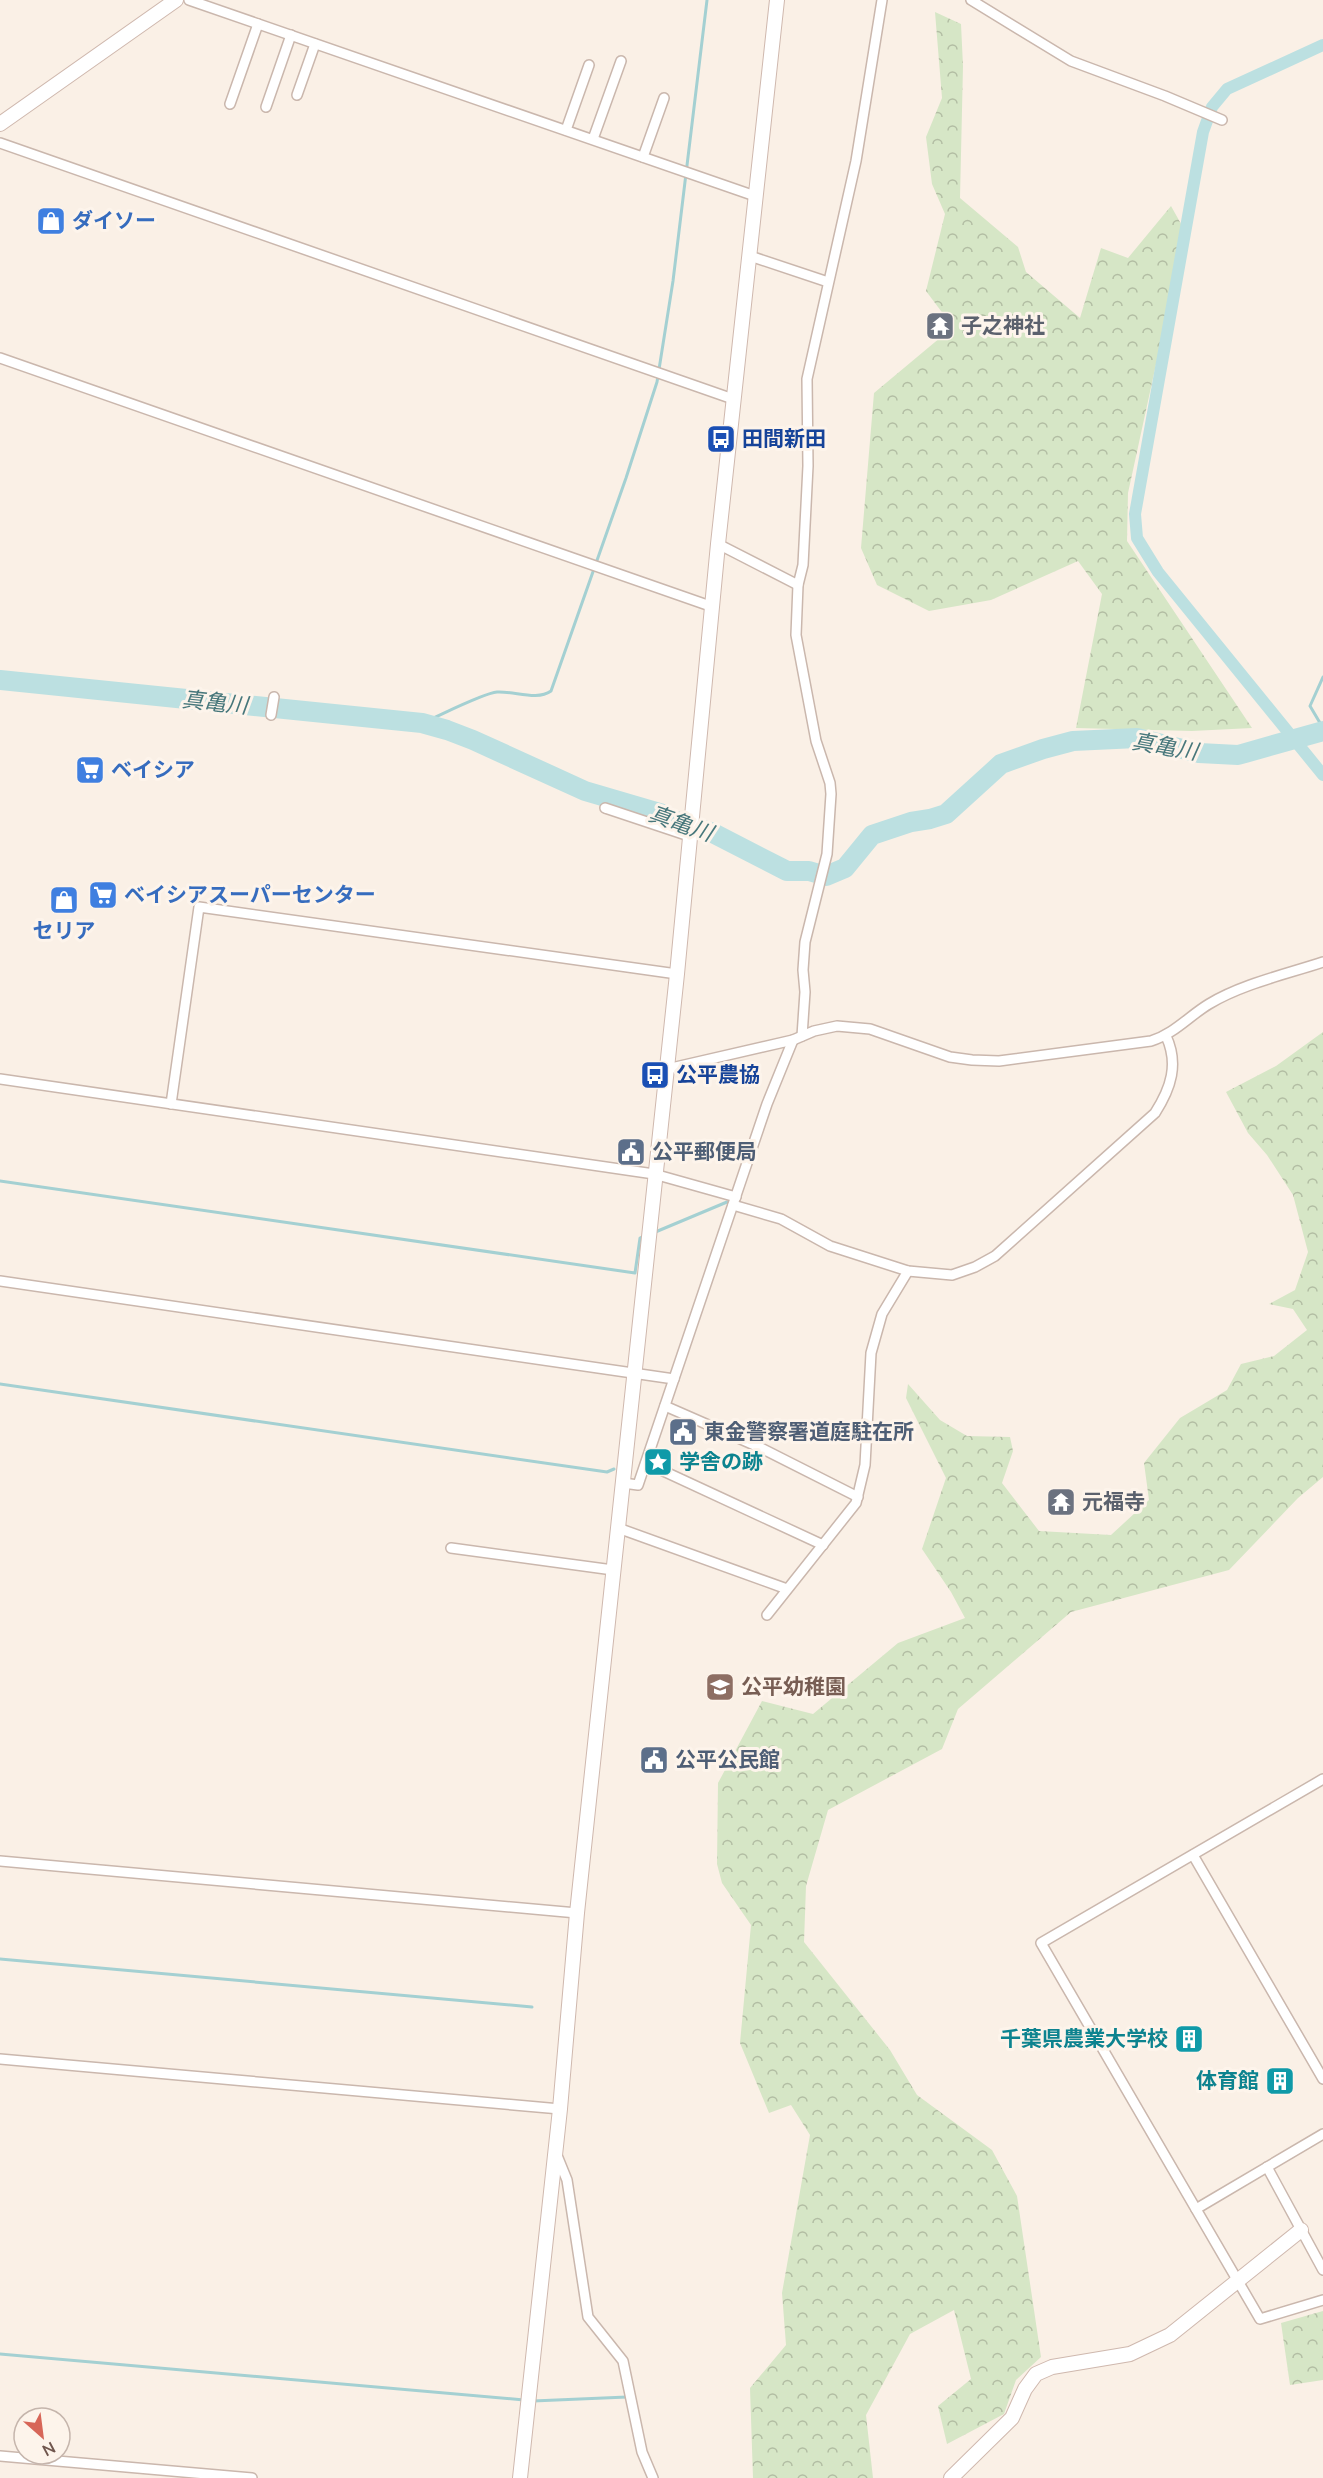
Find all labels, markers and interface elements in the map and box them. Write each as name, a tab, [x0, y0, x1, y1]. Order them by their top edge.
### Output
shop icon: ダイソー	[35, 205, 67, 237]
place label: ダイソー	[72, 207, 156, 235]
temple icon: 子之神社	[924, 310, 956, 342]
place label: 子之神社	[961, 312, 1045, 340]
bus stop icon: 田間新田	[705, 423, 737, 455]
place label: 田間新田	[742, 425, 826, 453]
water label: 真亀川	[181, 685, 251, 722]
water label: 真亀川	[1130, 726, 1202, 768]
supermarket icon: ベイシア	[74, 754, 106, 786]
place label: ベイシア	[111, 756, 195, 784]
water label: 真亀川	[645, 799, 719, 850]
supermarket icon: ベイシアスーパーセンター	[87, 879, 119, 911]
place label: ベイシアスーパーセンター	[124, 881, 376, 909]
shop icon: セリア	[48, 884, 80, 916]
place label: セリア	[33, 917, 96, 945]
bus stop icon: 公平農協	[639, 1059, 671, 1091]
place label: 公平農協	[676, 1061, 760, 1089]
public building icon: 公平郵便局	[615, 1136, 647, 1168]
place label: 公平郵便局	[652, 1138, 757, 1166]
public building icon: 東金警察署道庭駐在所	[667, 1416, 699, 1448]
place label: 東金警察署道庭駐在所	[704, 1418, 914, 1446]
place icon: 学舎の跡	[642, 1446, 674, 1478]
place label: 学舎の跡	[679, 1448, 763, 1476]
temple icon: 元福寺	[1045, 1486, 1077, 1518]
place label: 元福寺	[1082, 1488, 1145, 1516]
school or university icon: 公平幼稚園	[704, 1671, 736, 1703]
place label: 公平幼稚園	[741, 1673, 846, 1701]
public building icon: 公平公民館	[638, 1744, 670, 1776]
place label: 公平公民館	[675, 1746, 780, 1774]
building icon: 千葉県農業大学校	[1173, 2023, 1205, 2055]
place label: 千葉県農業大学校	[1000, 2025, 1168, 2053]
building icon: 体育館	[1264, 2065, 1296, 2097]
place label: 体育館	[1196, 2067, 1259, 2095]
north arrow	[12, 2406, 72, 2466]
text: N	[38, 2436, 59, 2461]

